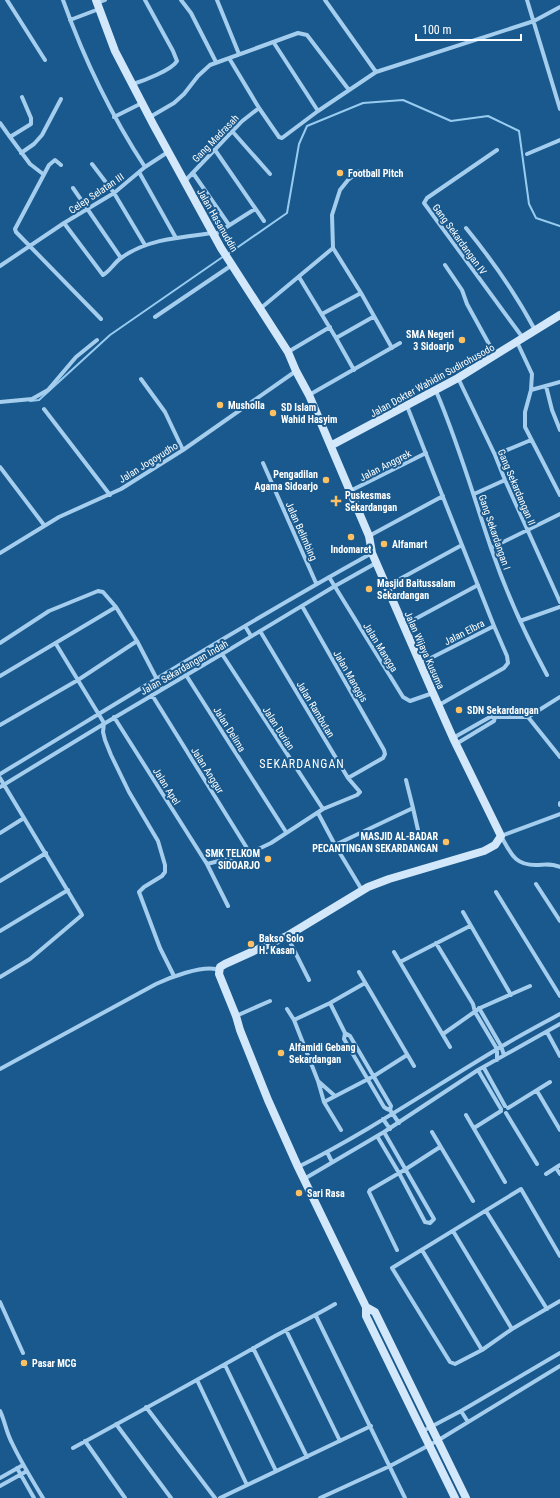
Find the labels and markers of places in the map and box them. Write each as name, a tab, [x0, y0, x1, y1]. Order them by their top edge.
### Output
marker: Football Pitch	[335, 168, 345, 178]
place label: Football Pitch	[348, 168, 404, 179]
place label: SMA Negeri 3 Sidoarjo	[406, 329, 454, 352]
marker: SMA Negeri 3 Sidoarjo	[457, 335, 467, 345]
marker: Musholla	[215, 400, 225, 410]
place label: Musholla	[228, 400, 265, 411]
place label: SD Islam Wahid Hasyim	[281, 402, 338, 425]
marker: SD Islam Wahid Hasyim	[268, 408, 278, 418]
place label: Pengadilan Agama Sidoarjo	[255, 469, 318, 492]
marker: Pengadilan Agama Sidoarjo	[321, 475, 331, 485]
place label: Puskesmas Sekardangan	[345, 490, 397, 513]
marker: Puskesmas Sekardangan	[330, 495, 342, 507]
marker: Indomaret	[346, 532, 356, 542]
marker: Alfamart	[379, 539, 389, 549]
place label: Alfamart	[392, 539, 427, 550]
place label: Indomaret	[331, 544, 371, 555]
place label: Masjid Baitussalam Sekardangan	[377, 578, 455, 601]
marker: Masjid Baitussalam Sekardangan	[364, 584, 374, 594]
marker: SDN Sekardangan	[454, 705, 464, 715]
place label: SDN Sekardangan	[467, 705, 539, 716]
place label: MASJID AL-BADAR PECANTINGAN SEKARDANGAN	[312, 831, 438, 854]
marker: MASJID AL-BADAR PECANTINGAN SEKARDANGAN	[441, 837, 451, 847]
place label: SMK TELKOM SIDOARJO	[205, 848, 260, 871]
marker: SMK TELKOM SIDOARJO	[263, 854, 273, 864]
place label: Bakso Solo H. Kasan	[259, 933, 304, 956]
marker: Bakso Solo H. Kasan	[246, 939, 256, 949]
place label: Alfamidi Gebang Sekardangan	[289, 1042, 355, 1065]
marker: Alfamidi Gebang Sekardangan	[276, 1048, 286, 1058]
marker: Sari Rasa	[294, 1188, 304, 1198]
place label: Sari Rasa	[307, 1188, 345, 1199]
marker: Pasar MCG	[19, 1358, 29, 1368]
place label: Pasar MCG	[32, 1358, 76, 1369]

